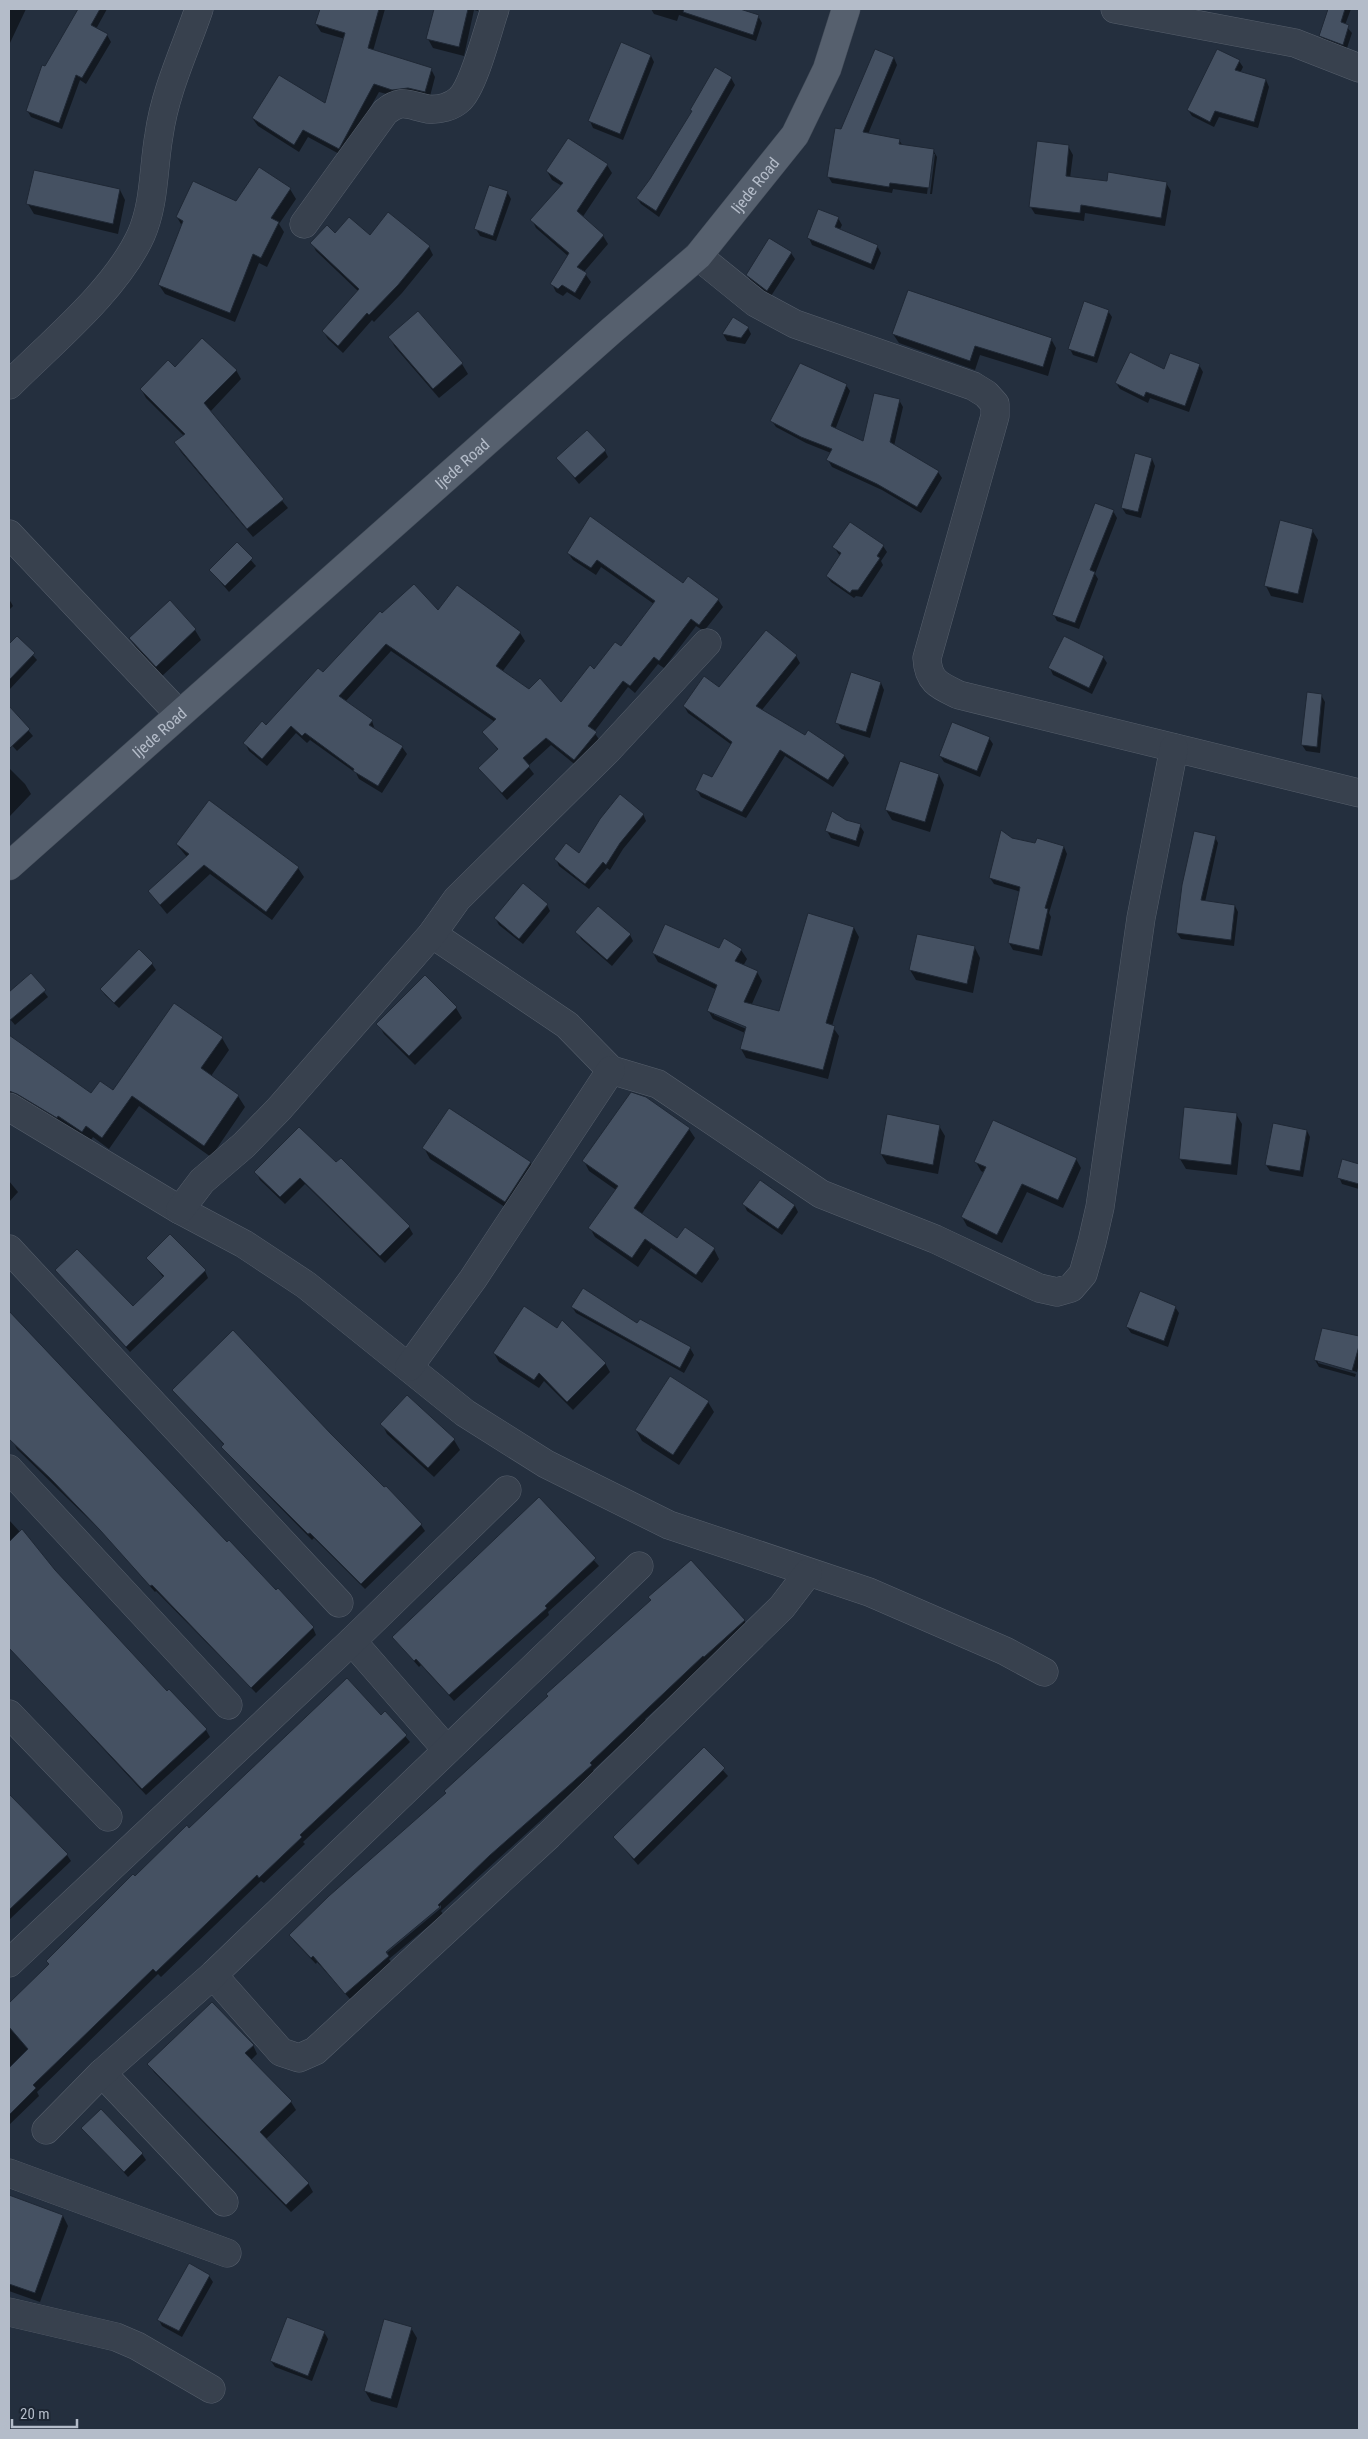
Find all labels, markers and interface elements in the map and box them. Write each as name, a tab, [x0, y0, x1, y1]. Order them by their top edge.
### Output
street label: Ijede Road	[727, 154, 783, 217]
street label: Ijede Road	[431, 435, 493, 493]
street label: Ijede Road	[128, 704, 191, 762]
scale bar	[12, 2396, 78, 2428]
text: 20 m	[20, 2405, 50, 2423]

